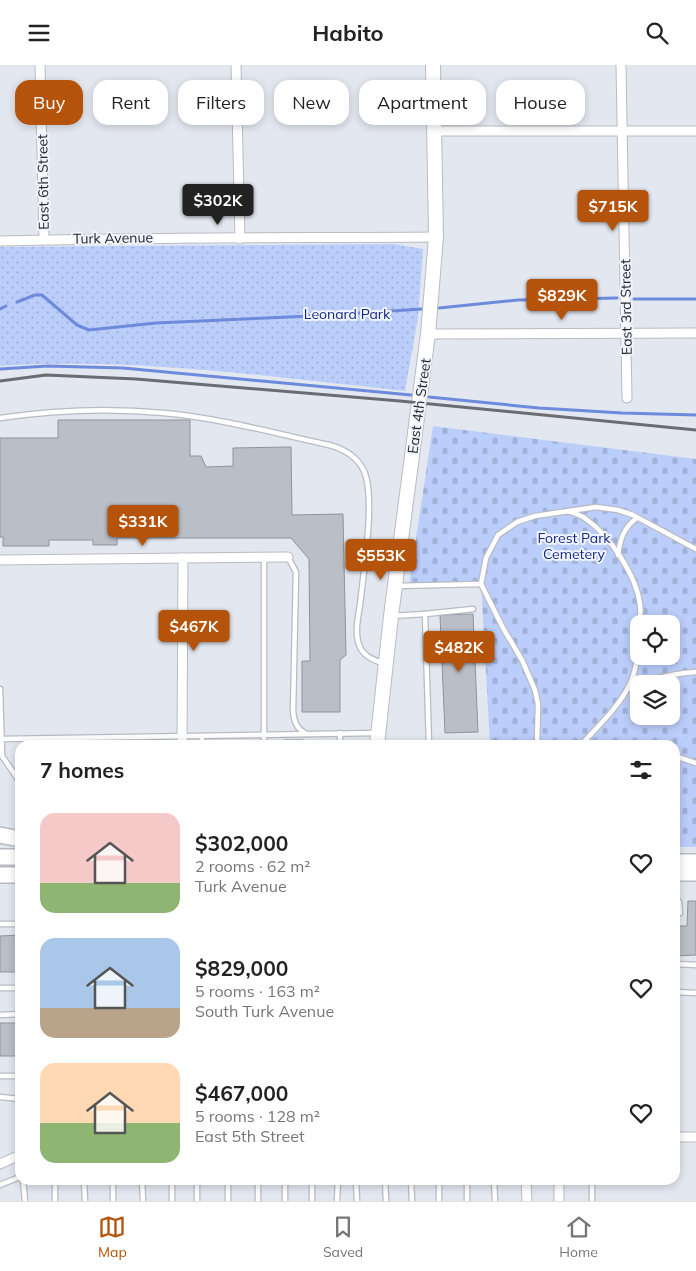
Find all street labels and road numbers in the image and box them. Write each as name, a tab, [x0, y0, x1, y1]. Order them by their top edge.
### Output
street label: East 6th Street	[33, 134, 53, 230]
street label: Turk Avenue	[73, 228, 153, 248]
street label: East 3rd Street	[616, 259, 636, 355]
street label: East 4th Street	[403, 357, 435, 455]

